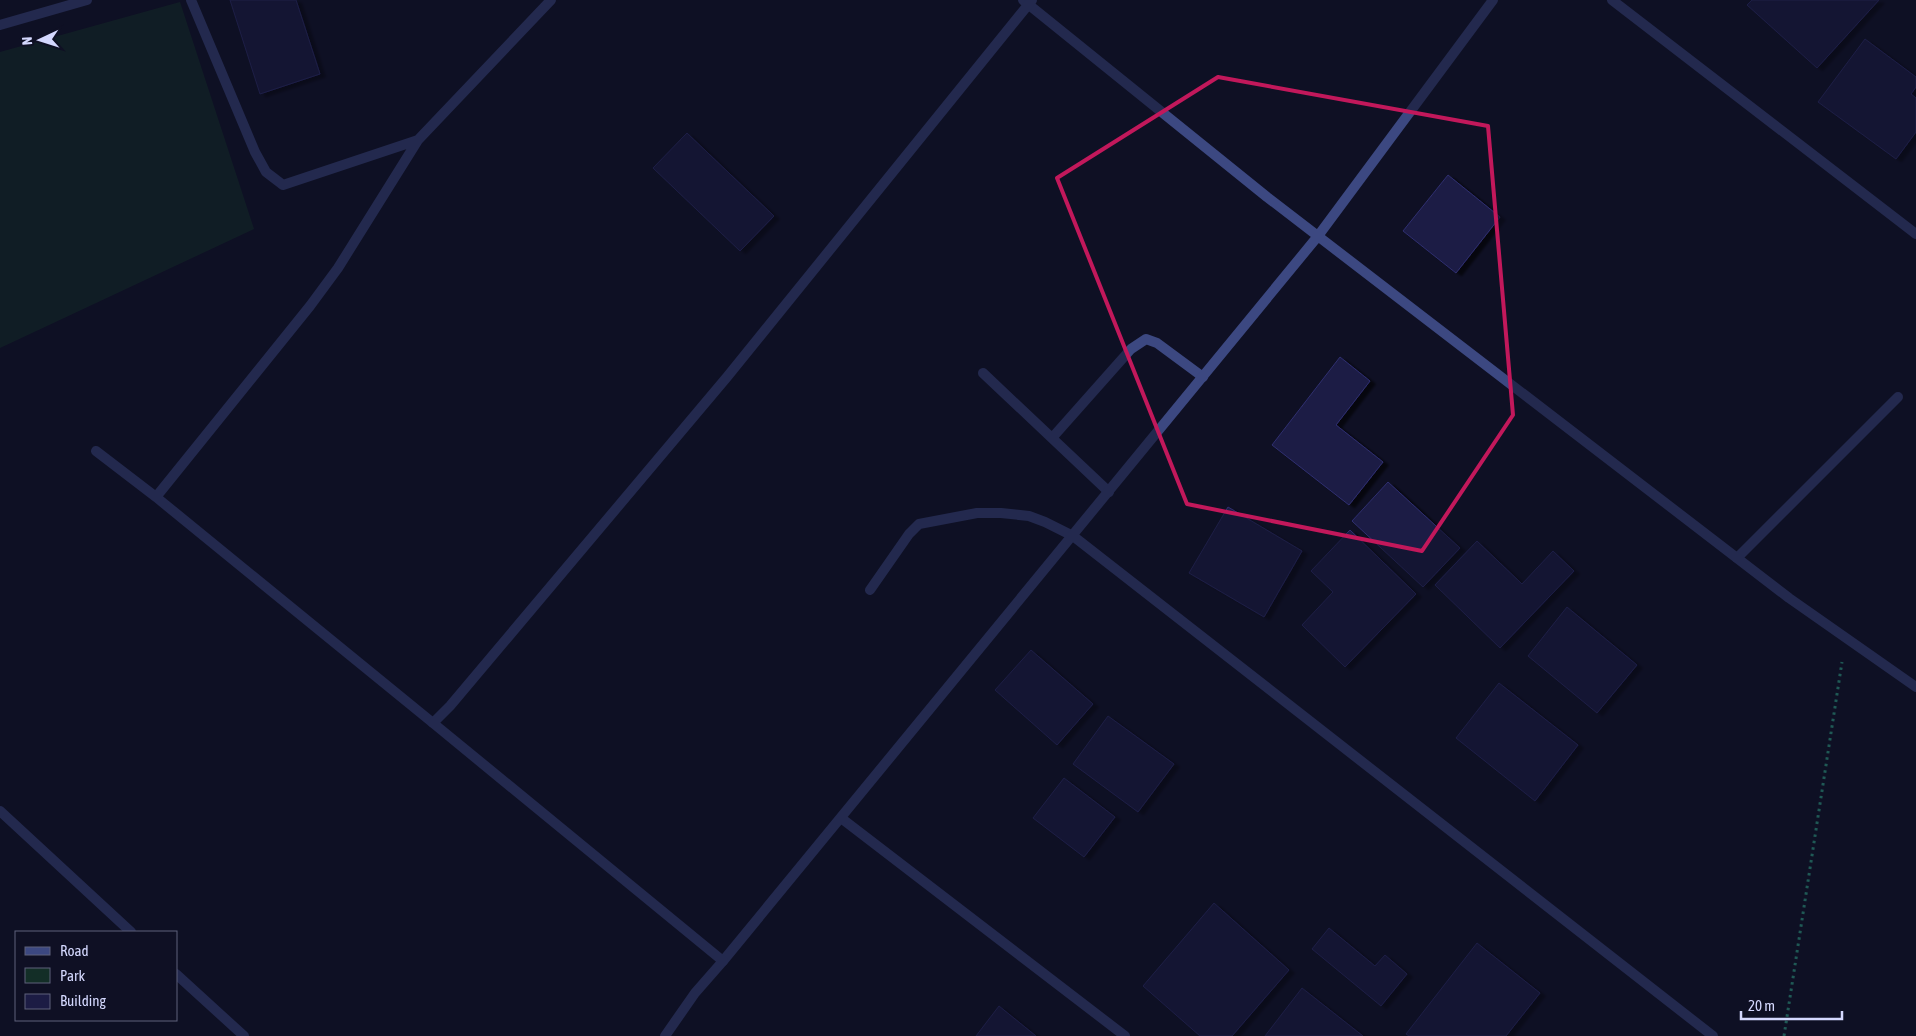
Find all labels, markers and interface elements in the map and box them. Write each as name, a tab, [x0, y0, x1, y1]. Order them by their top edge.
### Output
north arrow	[15, 15, 65, 65]
text: N	[19, 36, 35, 46]
legend	[15, 931, 178, 1021]
text: Road	[60, 942, 89, 959]
text: Park	[60, 967, 85, 984]
scale bar	[1741, 988, 1842, 1020]
text: Building	[60, 992, 106, 1009]
text: 20 m	[1748, 997, 1775, 1014]

